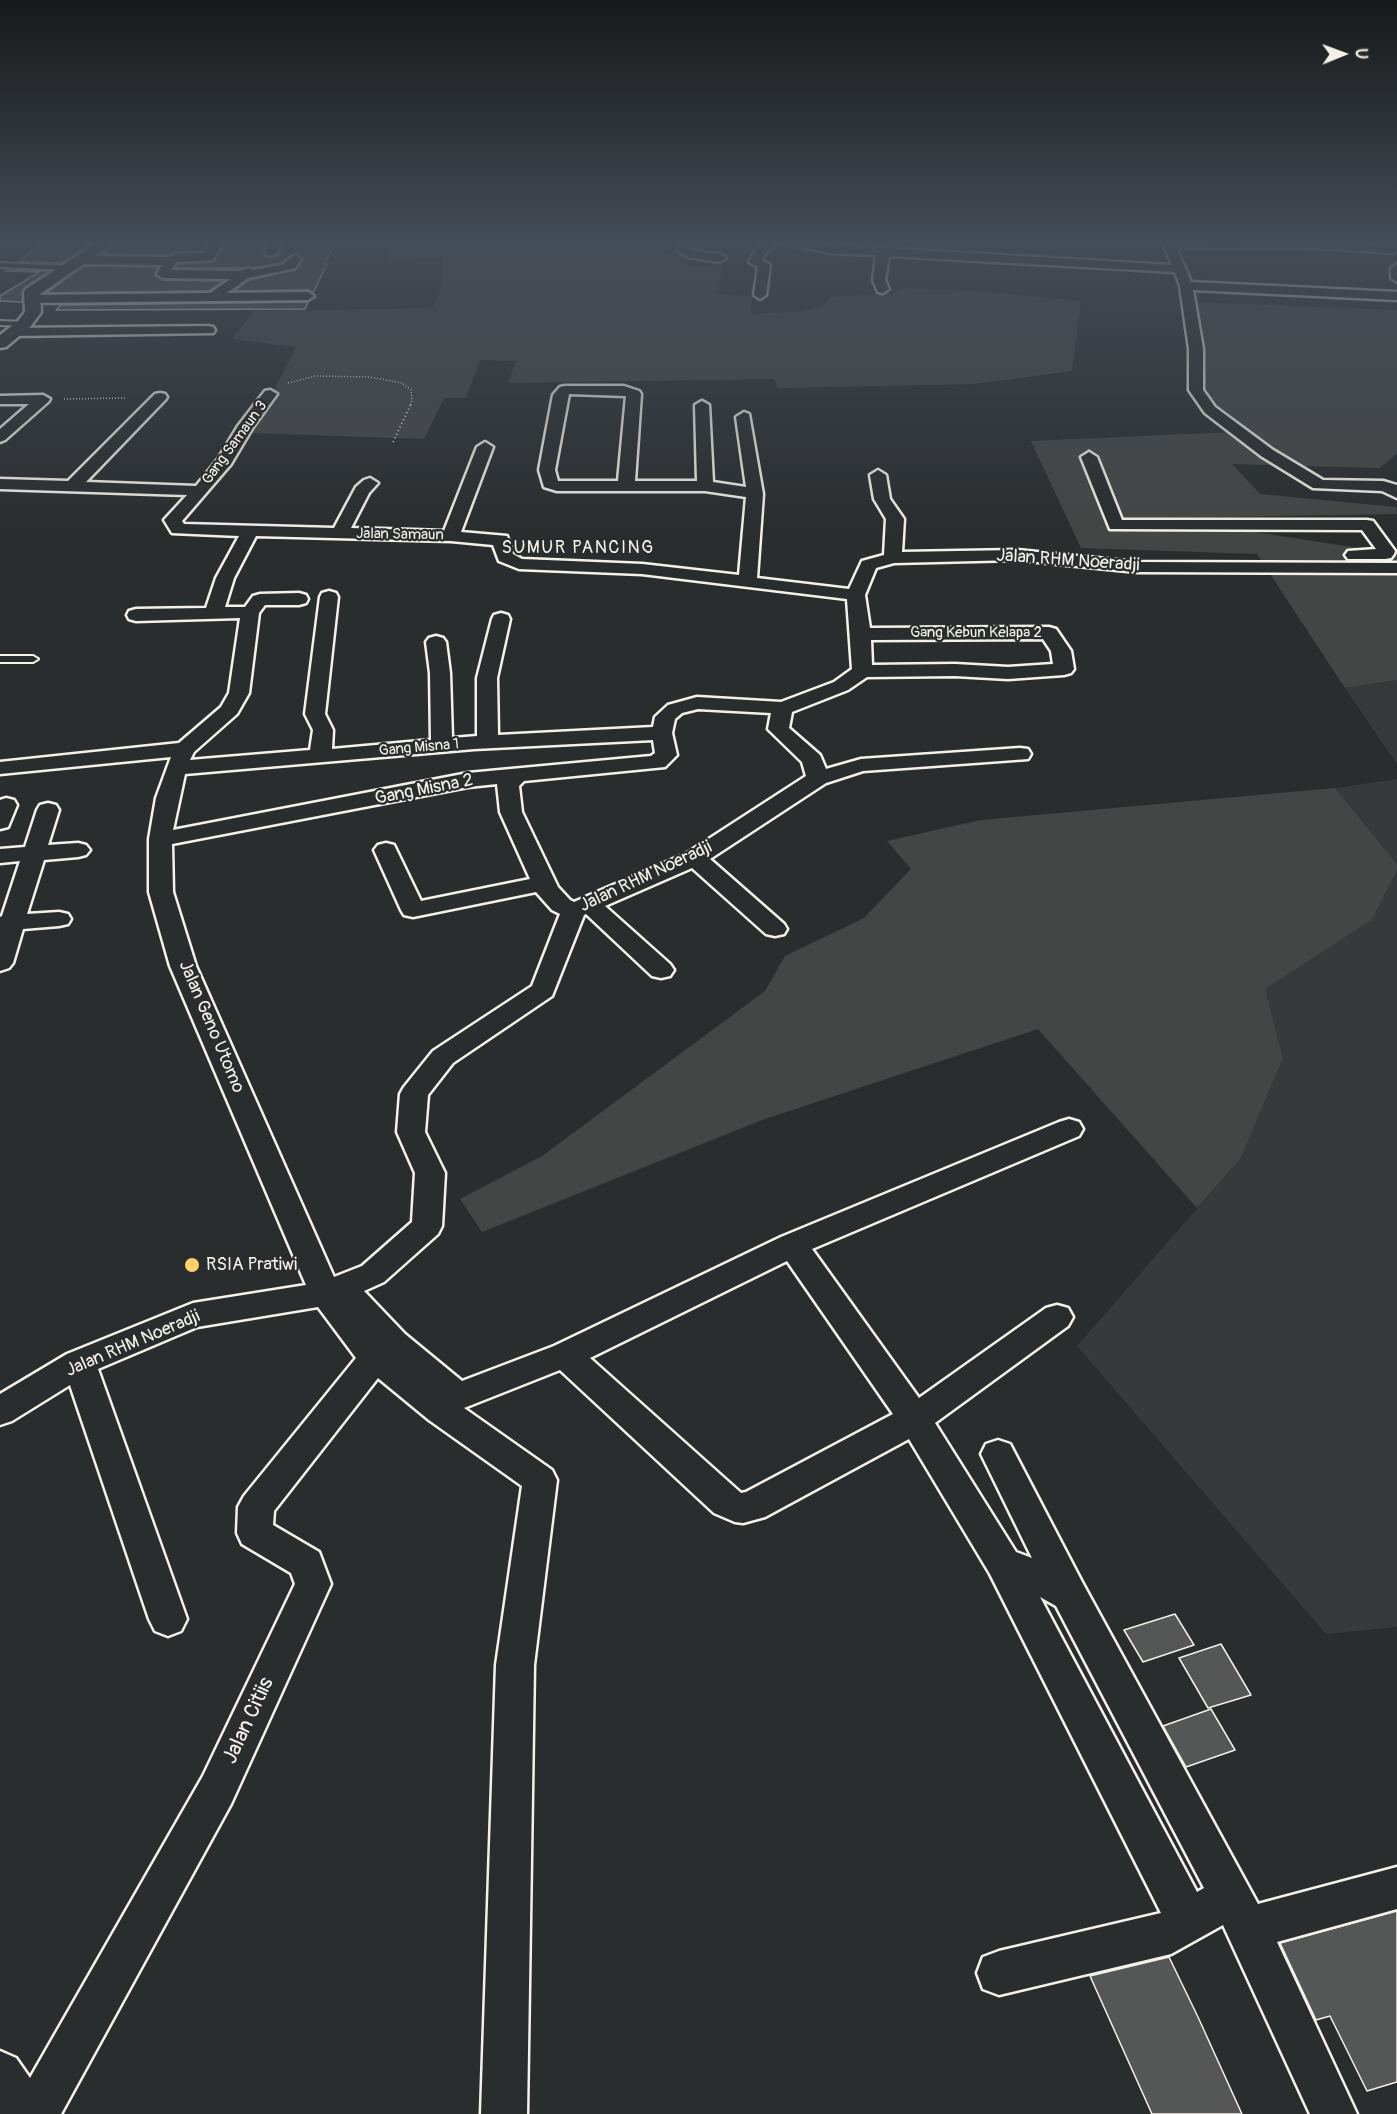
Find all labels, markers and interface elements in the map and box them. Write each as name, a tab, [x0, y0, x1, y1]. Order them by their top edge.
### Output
north arrow	[1313, 24, 1373, 84]
text: U	[1351, 48, 1371, 59]
street label: Gang Samaun 3	[199, 398, 271, 488]
street label: Jalan Samaun	[356, 525, 444, 545]
district label: SUMUR PANCING	[501, 537, 655, 559]
street label: Jalan RHM Noeradji	[996, 545, 1140, 577]
street label: Gang Kebun Kelapa 2	[910, 624, 1042, 642]
street label: Gang Misna 1	[378, 736, 460, 760]
street label: Gang Misna 2	[373, 770, 475, 810]
street label: Jalan RHM Noeradji	[576, 837, 716, 917]
street label: Jalan Geno Utomo	[173, 958, 249, 1096]
place label: RSIA Pratiwi	[206, 1254, 297, 1276]
marker: RSIA Pratiwi	[183, 1256, 201, 1274]
street label: Jalan RHM Noeradji	[63, 1306, 203, 1382]
street label: Jalan Citiis	[218, 1674, 280, 1768]

